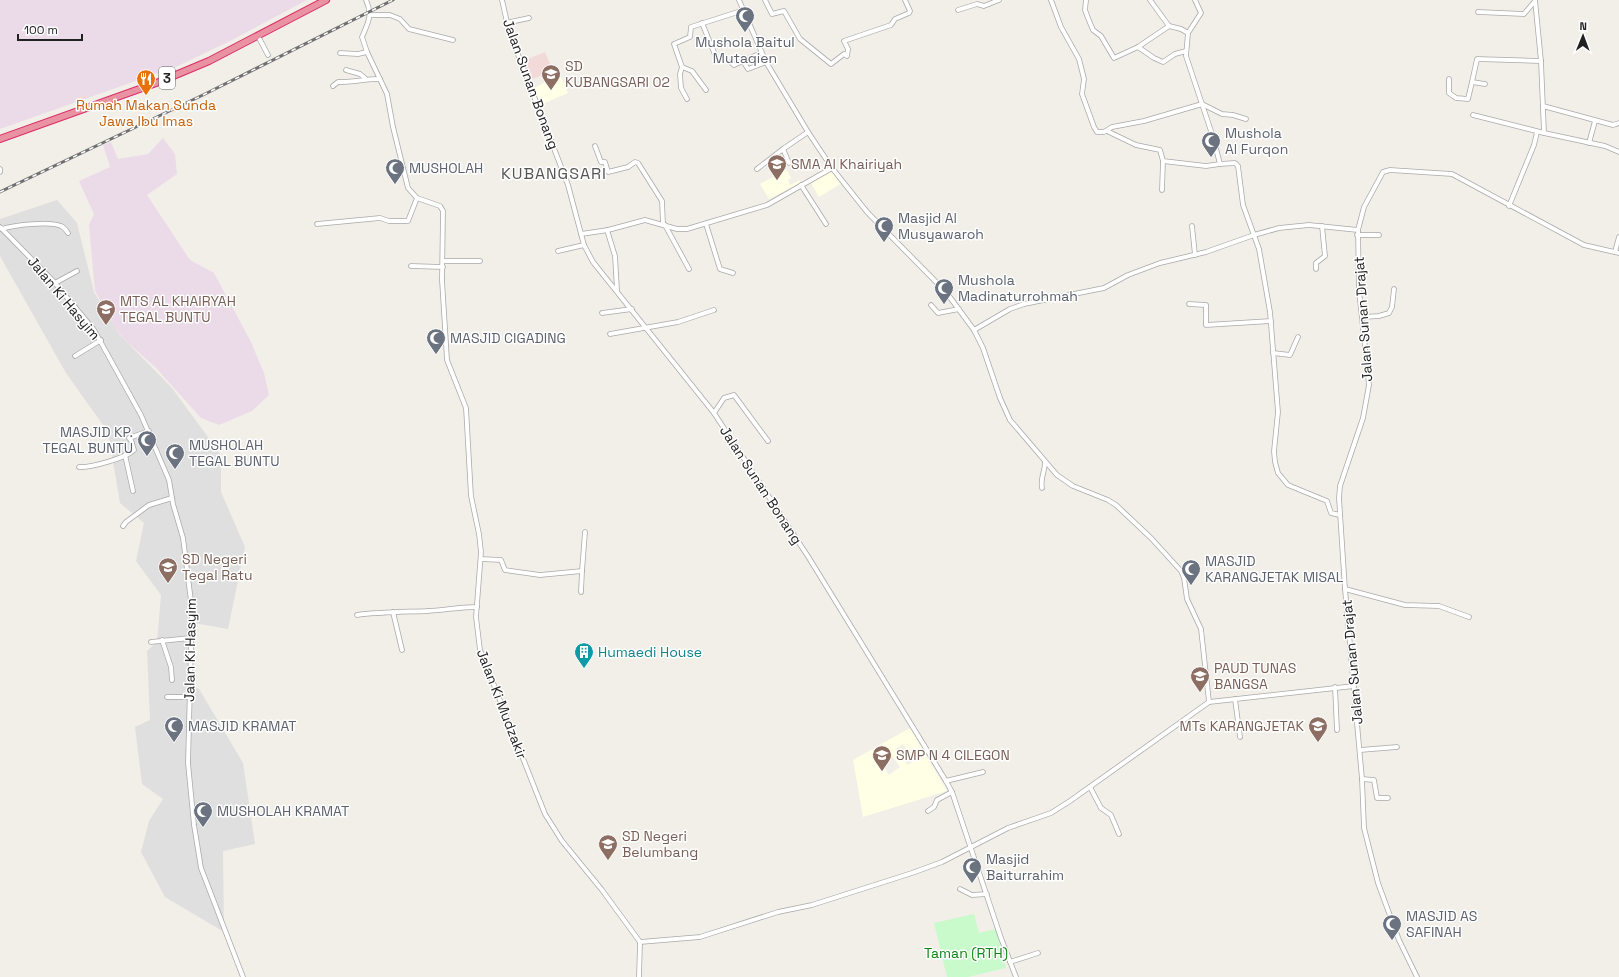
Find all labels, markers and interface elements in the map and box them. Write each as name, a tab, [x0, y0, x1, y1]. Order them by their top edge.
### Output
mosque icon: Mushola Baitul Mutaqien	[734, 5, 756, 33]
scale bar	[18, 16, 82, 42]
street label: Jalan Sunan Bonang	[499, 16, 563, 152]
north arrow	[1563, 16, 1603, 56]
text: N	[1579, 19, 1587, 33]
text: 100 m	[24, 22, 58, 38]
place label: Mushola Baitul Mutaqien	[695, 33, 795, 67]
place label: SD KUBANGSARI 02	[565, 57, 670, 91]
school or university icon: SD KUBANGSARI 02	[540, 63, 562, 91]
road number: 3	[159, 67, 175, 89]
restaurant icon: Rumah Makan Sunda Jawa Ibu Imas	[135, 68, 157, 96]
place label: Rumah Makan Sunda Jawa Ibu Imas	[76, 96, 216, 130]
place label: Mushola Al Furqon	[1225, 124, 1288, 158]
mosque icon: Mushola Al Furqon	[1200, 130, 1222, 158]
school or university icon: SMA Al Khairiyah	[766, 153, 788, 181]
place label: SMA Al Khairiyah	[791, 155, 902, 173]
mosque icon: MUSHOLAH	[384, 157, 406, 185]
place label: MUSHOLAH	[409, 159, 483, 177]
district label: KUBANGSARI	[501, 163, 607, 184]
place label: Masjid Al Musyawaroh	[898, 209, 984, 243]
mosque icon: Masjid Al Musyawaroh	[873, 215, 895, 243]
street label: Jalan Ki Hasyim	[24, 252, 104, 344]
street label: Jalan Sunan Drajat	[1350, 256, 1376, 382]
place label: Mushola Madinaturrohmah	[958, 271, 1078, 305]
mosque icon: Mushola Madinaturrohmah	[933, 277, 955, 305]
place label: MTS AL KHAIRYAH TEGAL BUNTU	[120, 292, 236, 326]
school or university icon: MTS AL KHAIRYAH TEGAL BUNTU	[95, 298, 117, 326]
mosque icon: MASJID CIGADING	[425, 327, 447, 355]
place label: MASJID CIGADING	[450, 329, 566, 347]
street label: Jalan Sunan Bonang	[716, 422, 806, 548]
place label: MASJID KP. TEGAL BUNTU	[43, 423, 133, 457]
mosque icon: MASJID KP. TEGAL BUNTU	[136, 429, 158, 457]
place label: MUSHOLAH TEGAL BUNTU	[189, 436, 280, 470]
mosque icon: MUSHOLAH TEGAL BUNTU	[164, 442, 186, 470]
place label: SD Negeri Tegal Ratu	[182, 550, 253, 584]
place label: MASJID KARANGJETAK MISAL	[1205, 552, 1344, 586]
school or university icon: SD Negeri Tegal Ratu	[157, 556, 179, 584]
mosque icon: MASJID KARANGJETAK MISAL	[1180, 558, 1202, 586]
street label: Jalan Ki Hasyim	[180, 598, 200, 702]
street label: Jalan Sunan Drajat	[1338, 599, 1366, 725]
building icon: Humaedi House	[573, 641, 595, 669]
place label: Humaedi House	[598, 643, 702, 661]
street label: Jalan Ki Mudzakir	[473, 646, 531, 762]
place label: PAUD TUNAS BANGSA	[1214, 659, 1296, 693]
school or university icon: PAUD TUNAS BANGSA	[1189, 665, 1211, 693]
mosque icon: MASJID KRAMAT	[163, 715, 185, 743]
school or university icon: MTs KARANGJETAK	[1307, 715, 1329, 743]
place label: MASJID KRAMAT	[188, 717, 296, 735]
place label: MTs KARANGJETAK	[1180, 717, 1304, 735]
school or university icon: SMP N 4 CILEGON	[871, 744, 893, 772]
place label: SMP N 4 CILEGON	[896, 746, 1010, 764]
mosque icon: MUSHOLAH KRAMAT	[192, 800, 214, 828]
place label: MUSHOLAH KRAMAT	[217, 802, 349, 820]
place label: SD Negeri Belumbang	[622, 827, 698, 861]
school or university icon: SD Negeri Belumbang	[597, 833, 619, 861]
place label: Masjid Baiturrahim	[986, 850, 1064, 884]
mosque icon: Masjid Baiturrahim	[961, 856, 983, 884]
place label: MASJID AS SAFINAH	[1406, 907, 1477, 941]
mosque icon: MASJID AS SAFINAH	[1381, 913, 1403, 941]
park label: Taman (RTH)	[924, 944, 1008, 962]

